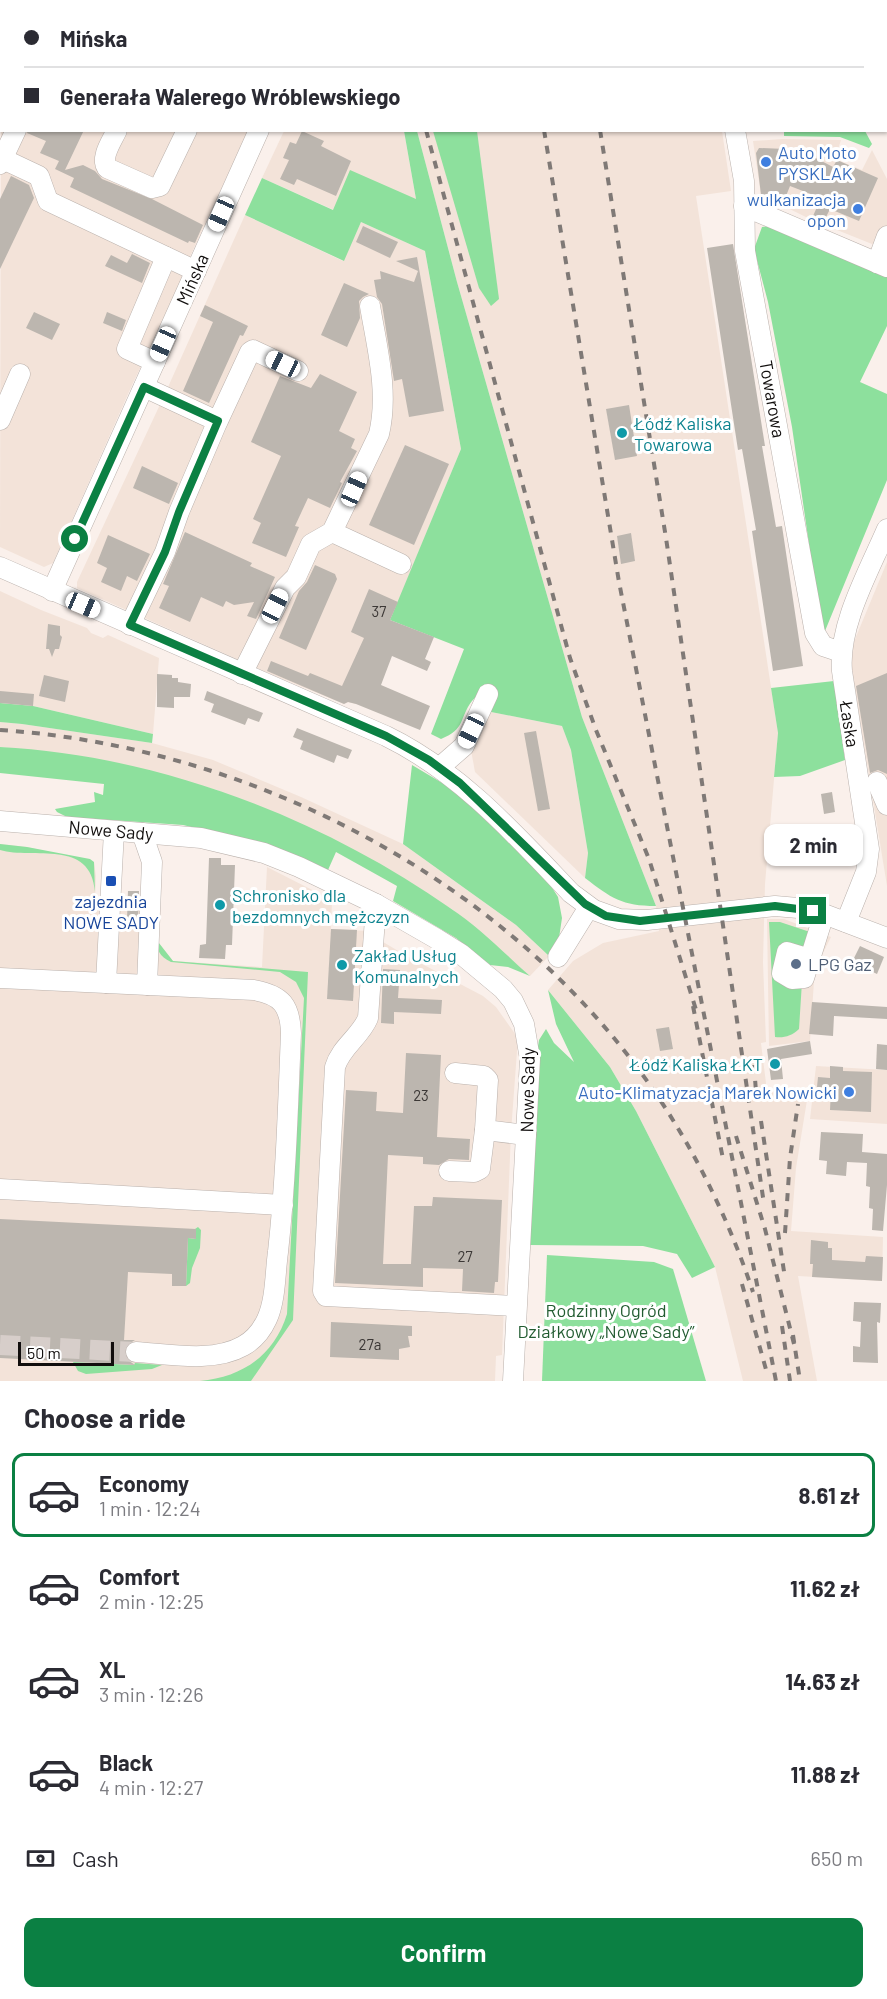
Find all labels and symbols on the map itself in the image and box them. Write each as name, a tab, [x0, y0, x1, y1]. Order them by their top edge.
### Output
place label: Auto Moto PYSKLAK	[778, 141, 857, 184]
marker: Auto Moto PYSKLAK	[759, 155, 773, 169]
place label: wulkanizacja opon	[747, 188, 846, 231]
car	[205, 194, 237, 234]
marker: wulkanizacja opon	[851, 202, 865, 216]
street label: Mińska	[171, 250, 213, 308]
car	[147, 324, 179, 364]
car	[263, 348, 303, 380]
street label: Towarowa	[755, 359, 791, 439]
place label: Łódź Kaliska Towarowa	[633, 412, 732, 455]
marker: Łódź Kaliska Towarowa	[615, 426, 629, 440]
car	[338, 469, 370, 509]
route start	[61, 525, 88, 552]
car	[259, 586, 291, 626]
car	[63, 590, 103, 620]
house number: 37	[372, 602, 386, 620]
street label: Łaska	[835, 698, 865, 749]
car	[455, 711, 487, 751]
street label: Nowe Sady	[68, 815, 154, 845]
callout: 2 min	[764, 824, 862, 866]
marker: zajezdnia NOWE SADY	[104, 874, 118, 888]
place label: Schronisko dla bezdomnych mężczyzn	[232, 884, 410, 927]
place label: zajezdnia NOWE SADY	[63, 890, 159, 933]
route end	[799, 897, 826, 924]
marker: Schronisko dla bezdomnych mężczyzn	[213, 898, 227, 912]
place label: Zakład Usług Komunalnych	[354, 944, 459, 987]
place label: LPG Gaz	[808, 953, 872, 975]
marker: LPG Gaz	[789, 957, 803, 971]
marker: Zakład Usług Komunalnych	[335, 958, 349, 972]
street label: Nowe Sady	[515, 1047, 539, 1133]
place label: Łódź Kaliska ŁKT	[629, 1053, 763, 1075]
marker: Łódź Kaliska ŁKT	[768, 1057, 782, 1071]
place label: Auto-Klimatyzacja Marek Nowicki	[578, 1081, 837, 1103]
marker: Auto-Klimatyzacja Marek Nowicki	[842, 1085, 856, 1099]
house number: 23	[413, 1086, 429, 1104]
house number: 27	[457, 1247, 473, 1265]
park label: Rodzinny Ogród Działkowy „Nowe Sady”	[517, 1299, 695, 1342]
house number: 27a	[359, 1335, 381, 1353]
scale bar	[18, 1339, 114, 1366]

